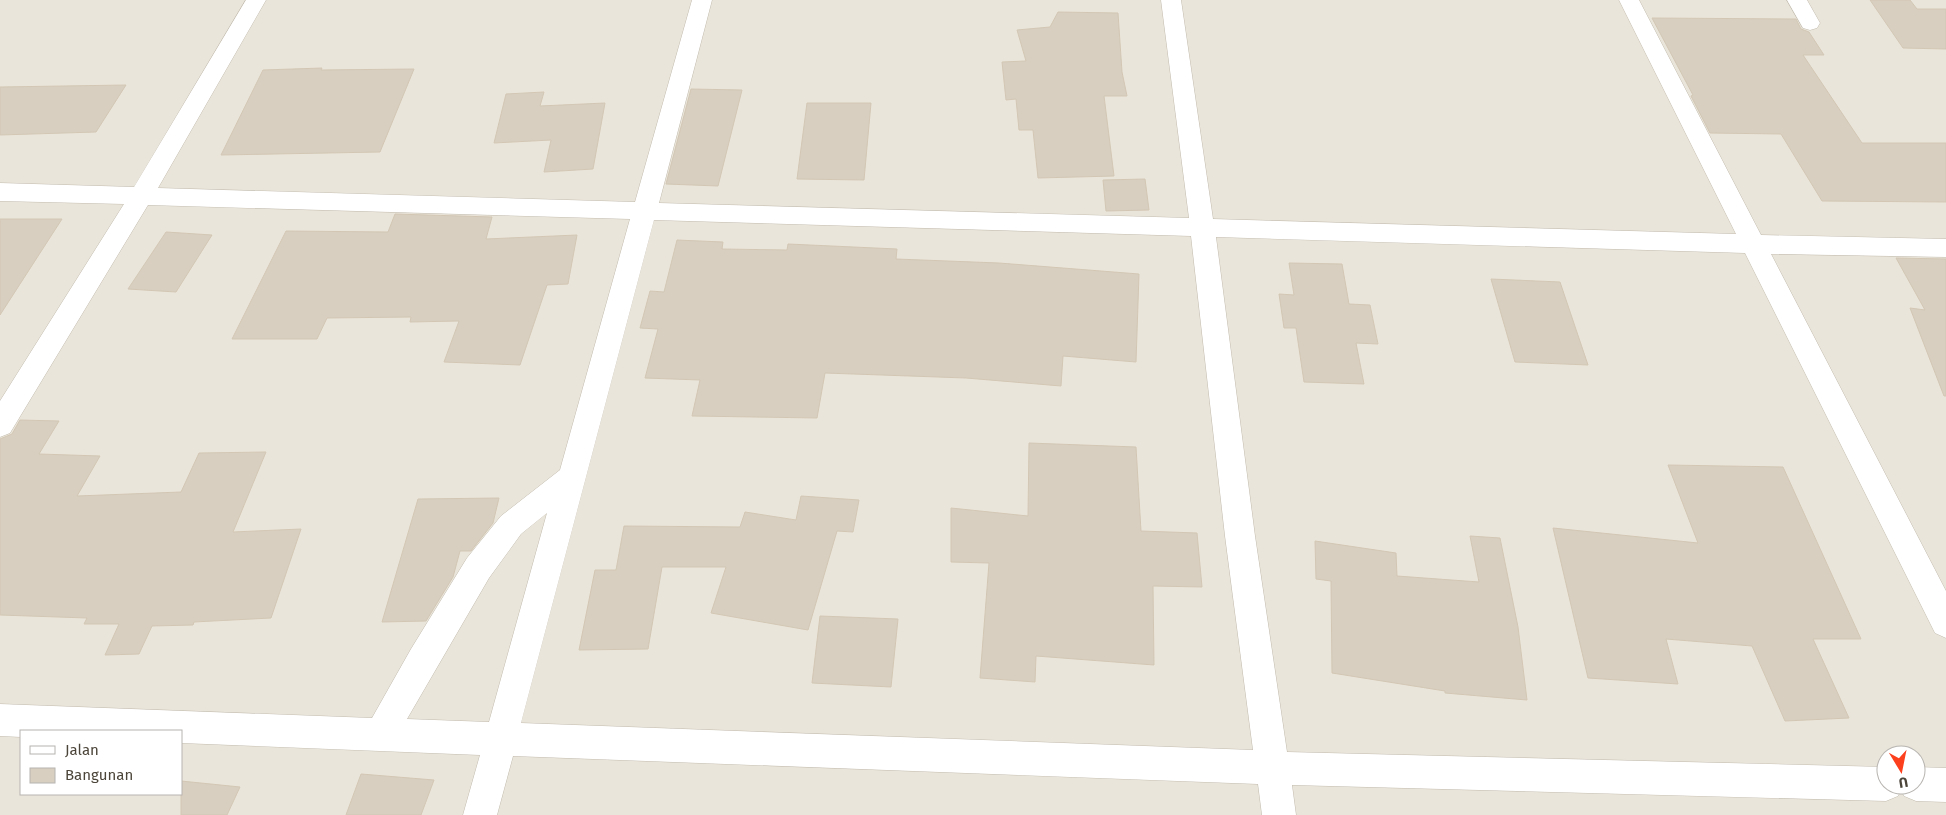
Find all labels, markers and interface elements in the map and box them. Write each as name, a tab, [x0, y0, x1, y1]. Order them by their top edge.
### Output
legend	[20, 730, 182, 795]
text: Jalan	[65, 741, 99, 759]
north arrow	[1876, 745, 1926, 795]
text: Bangunan	[65, 766, 133, 784]
text: U	[1897, 773, 1909, 791]

